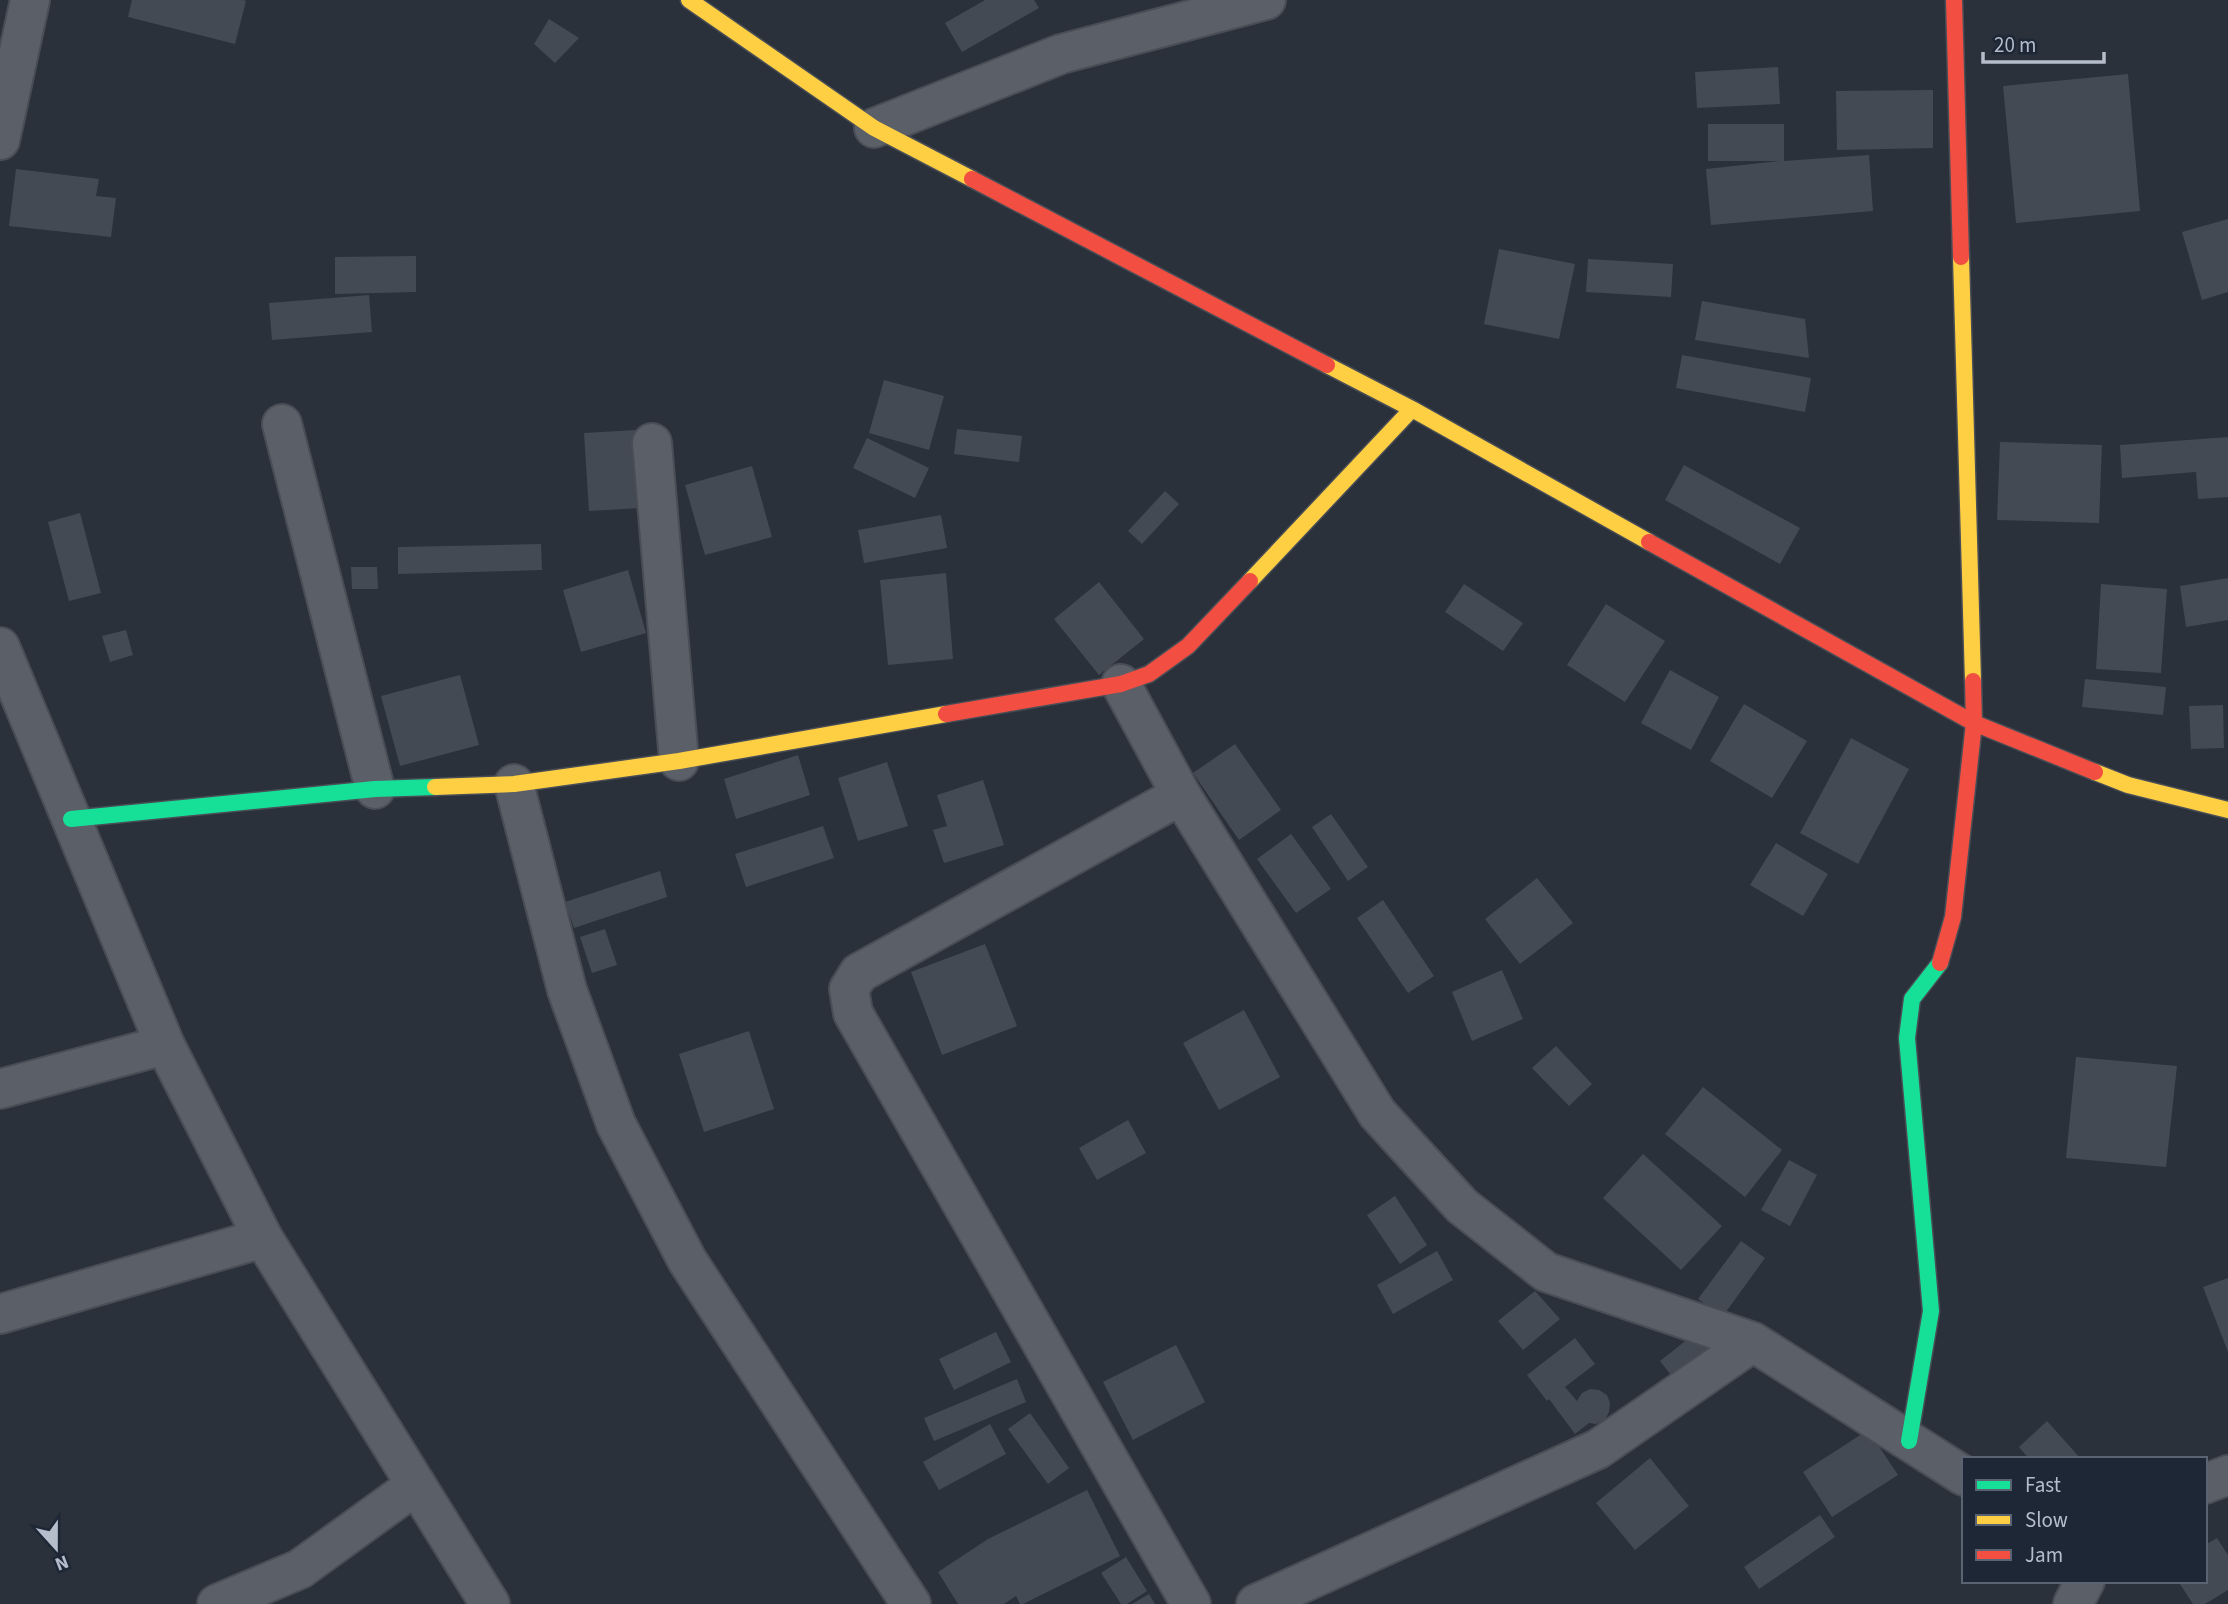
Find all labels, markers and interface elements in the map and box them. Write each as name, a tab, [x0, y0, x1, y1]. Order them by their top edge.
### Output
scale bar	[1983, 21, 2104, 65]
text: 20 m	[1994, 30, 2036, 60]
legend	[1962, 1457, 2207, 1583]
text: Fast	[2025, 1470, 2061, 1500]
text: Slow	[2025, 1505, 2068, 1535]
north arrow	[21, 1513, 91, 1583]
text: Jam	[2025, 1540, 2063, 1570]
text: N	[51, 1548, 72, 1577]

